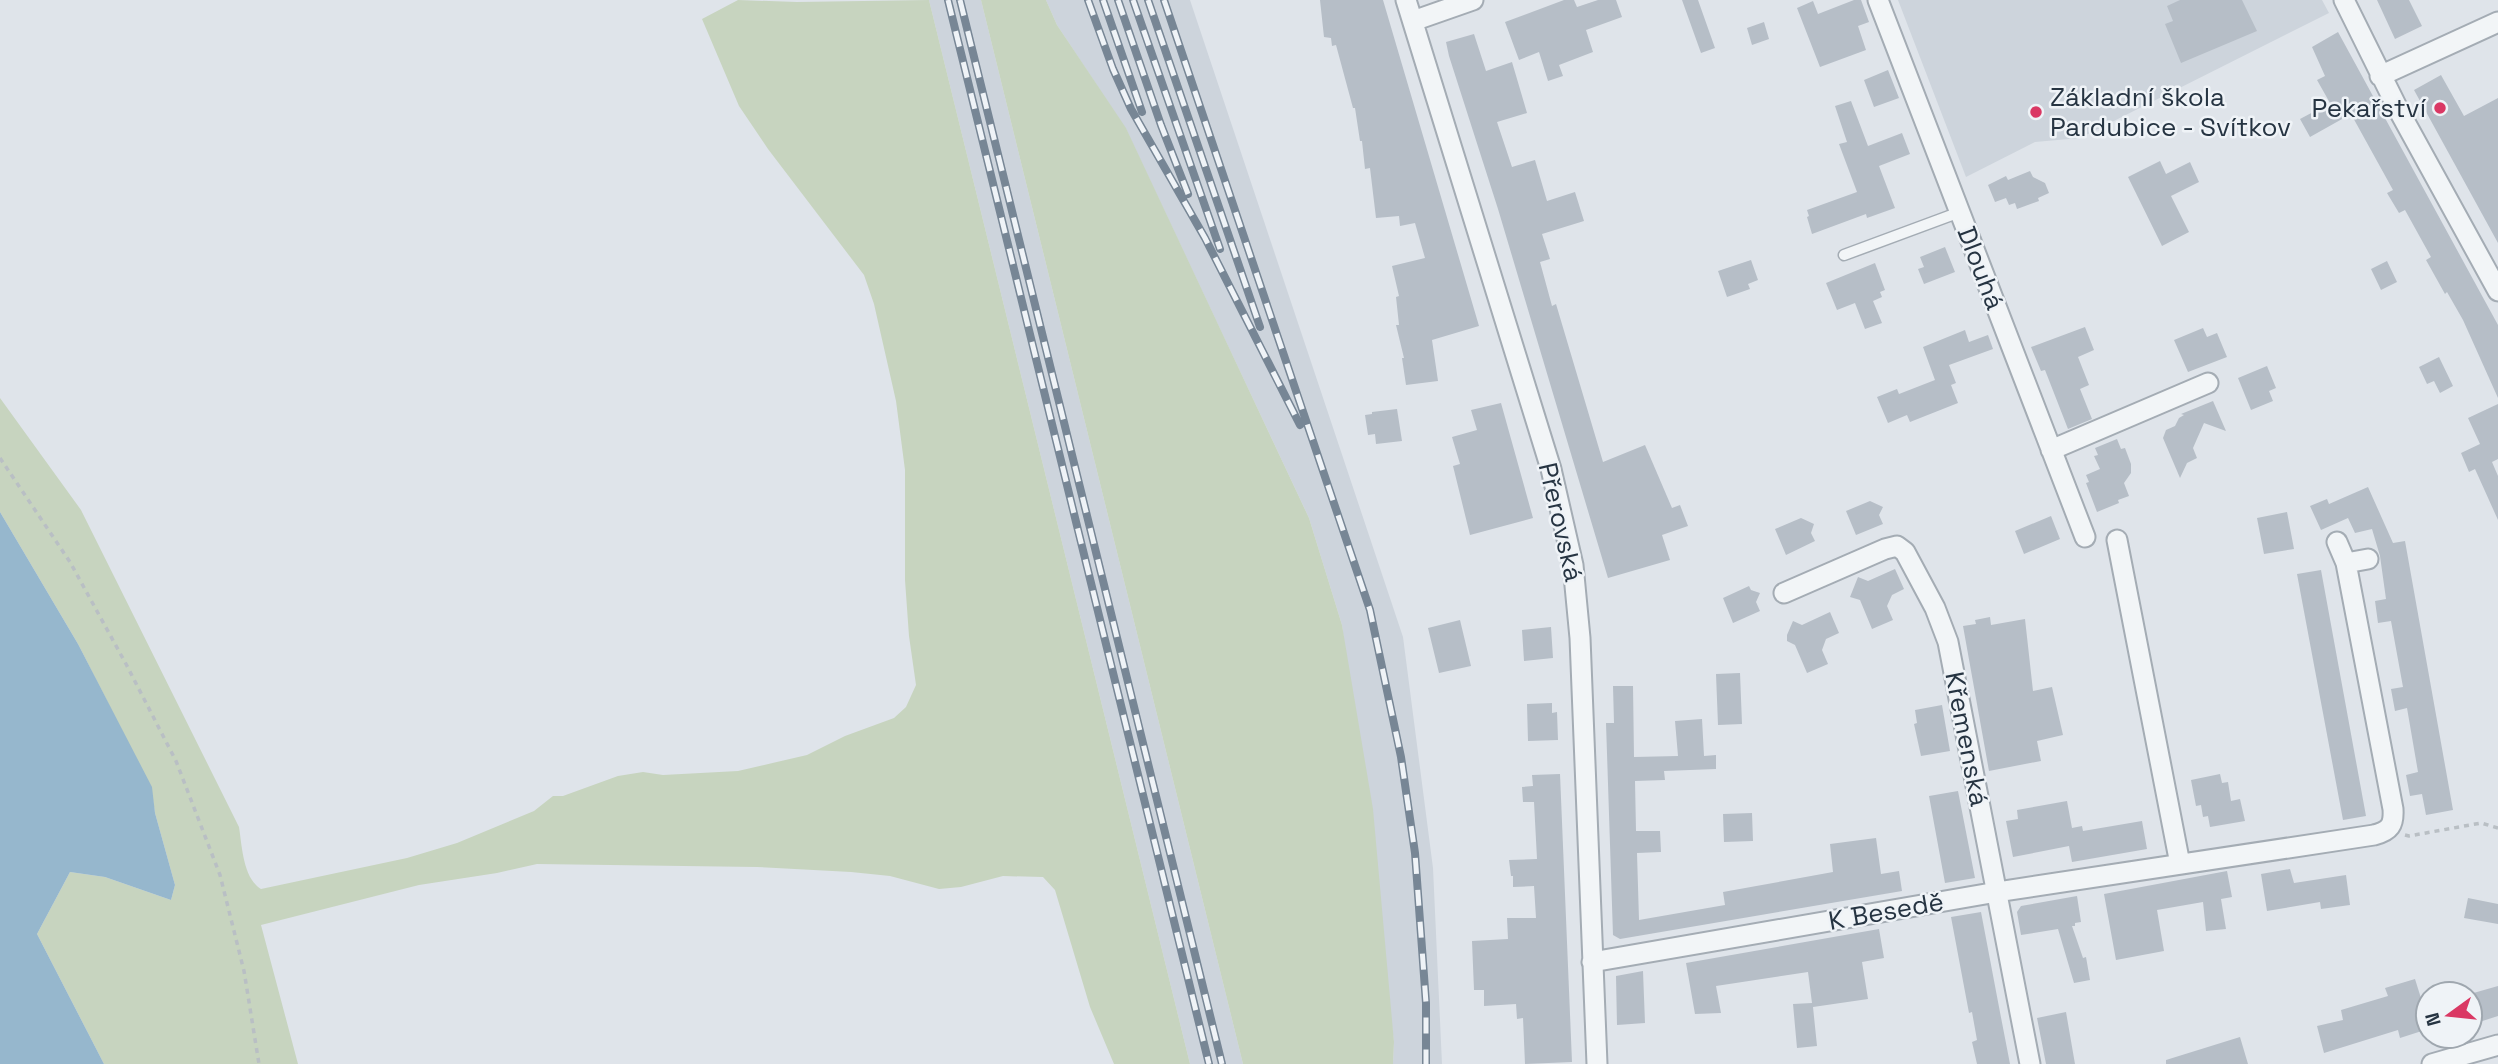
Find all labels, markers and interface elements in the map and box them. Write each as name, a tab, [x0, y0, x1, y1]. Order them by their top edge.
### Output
place label: Základní škola Pardubice - Svítkov	[2050, 80, 2291, 144]
place label: Pekařství	[2311, 91, 2427, 125]
marker: Pekařství	[2432, 100, 2448, 116]
marker: Základní škola Pardubice - Svítkov	[2028, 104, 2044, 120]
street label: Dlouhá	[1950, 222, 2012, 315]
street label: Přerovská	[1531, 459, 1591, 585]
street label: Křemenská	[1937, 669, 1997, 809]
street label: K Besedě	[1826, 884, 1946, 938]
north arrow	[2414, 980, 2484, 1050]
text: N	[2419, 1010, 2447, 1029]

